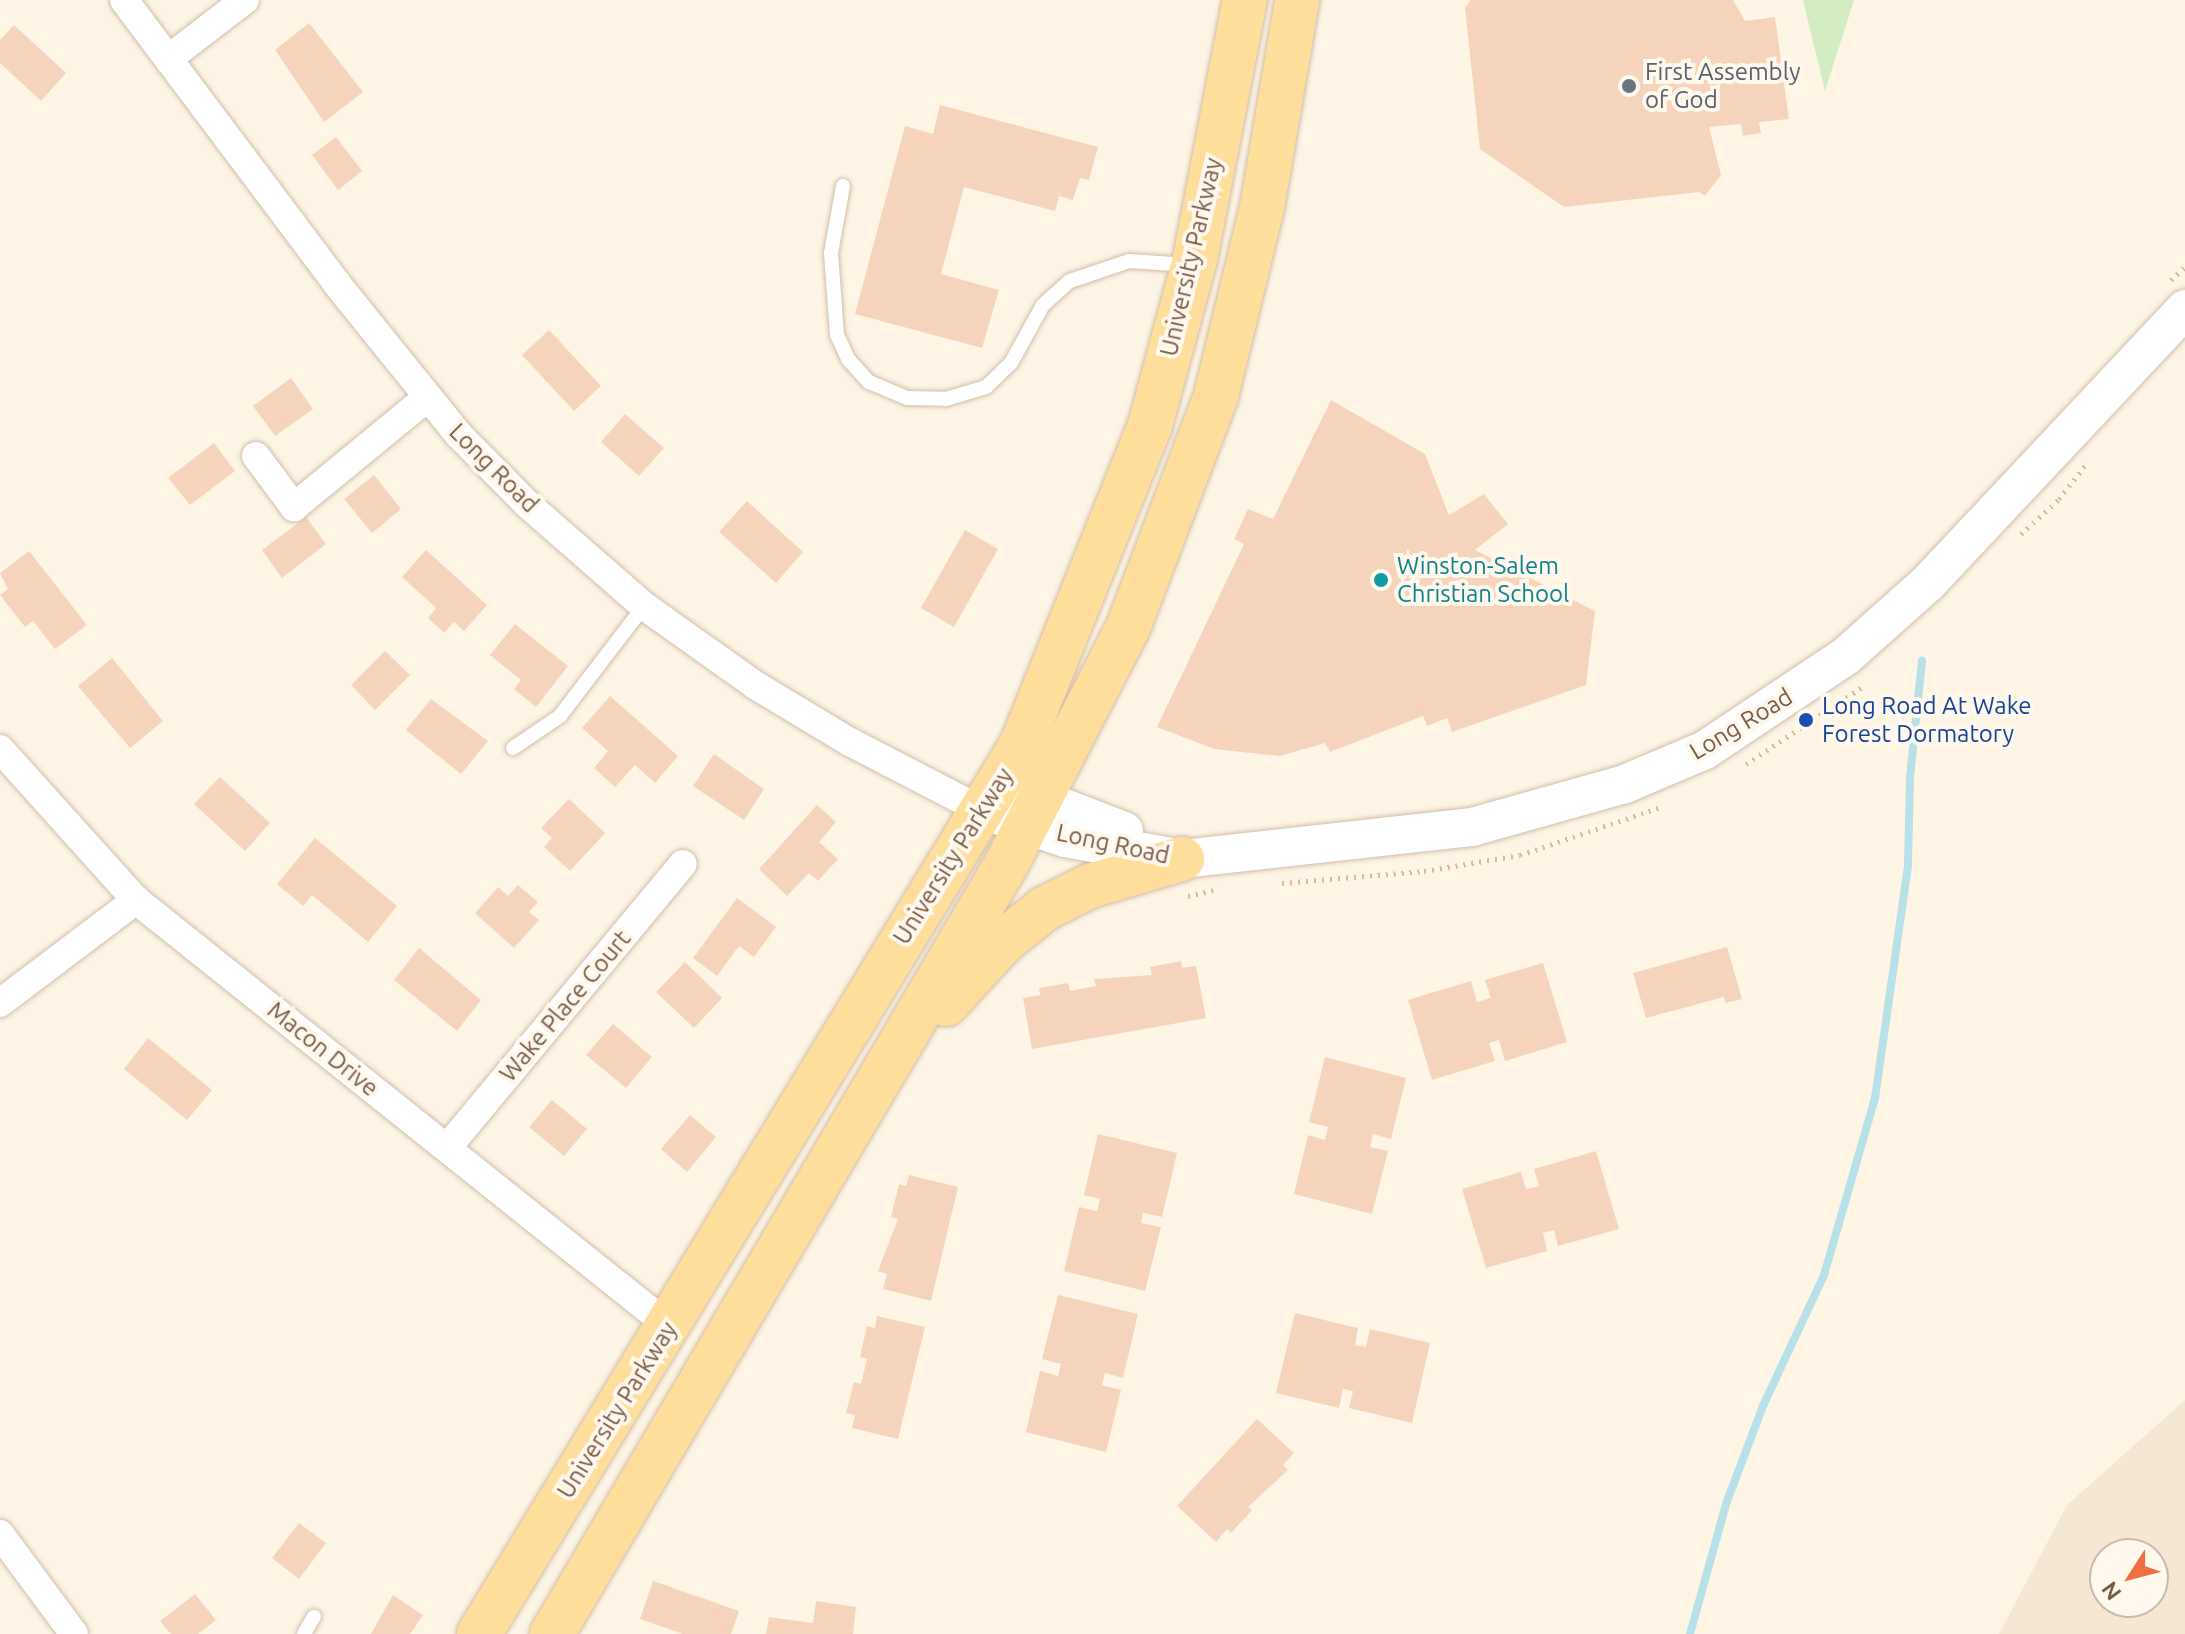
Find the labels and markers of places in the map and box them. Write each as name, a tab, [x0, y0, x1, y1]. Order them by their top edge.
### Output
place label: First Assembly of God	[1645, 58, 1800, 114]
marker: First Assembly of God	[1620, 77, 1638, 95]
place label: Winston-Salem Christian School	[1397, 552, 1569, 608]
marker: Winston-Salem Christian School	[1372, 571, 1390, 589]
place label: Long Road At Wake Forest Dormatory	[1822, 692, 2032, 748]
marker: Long Road At Wake Forest Dormatory	[1797, 711, 1815, 729]

